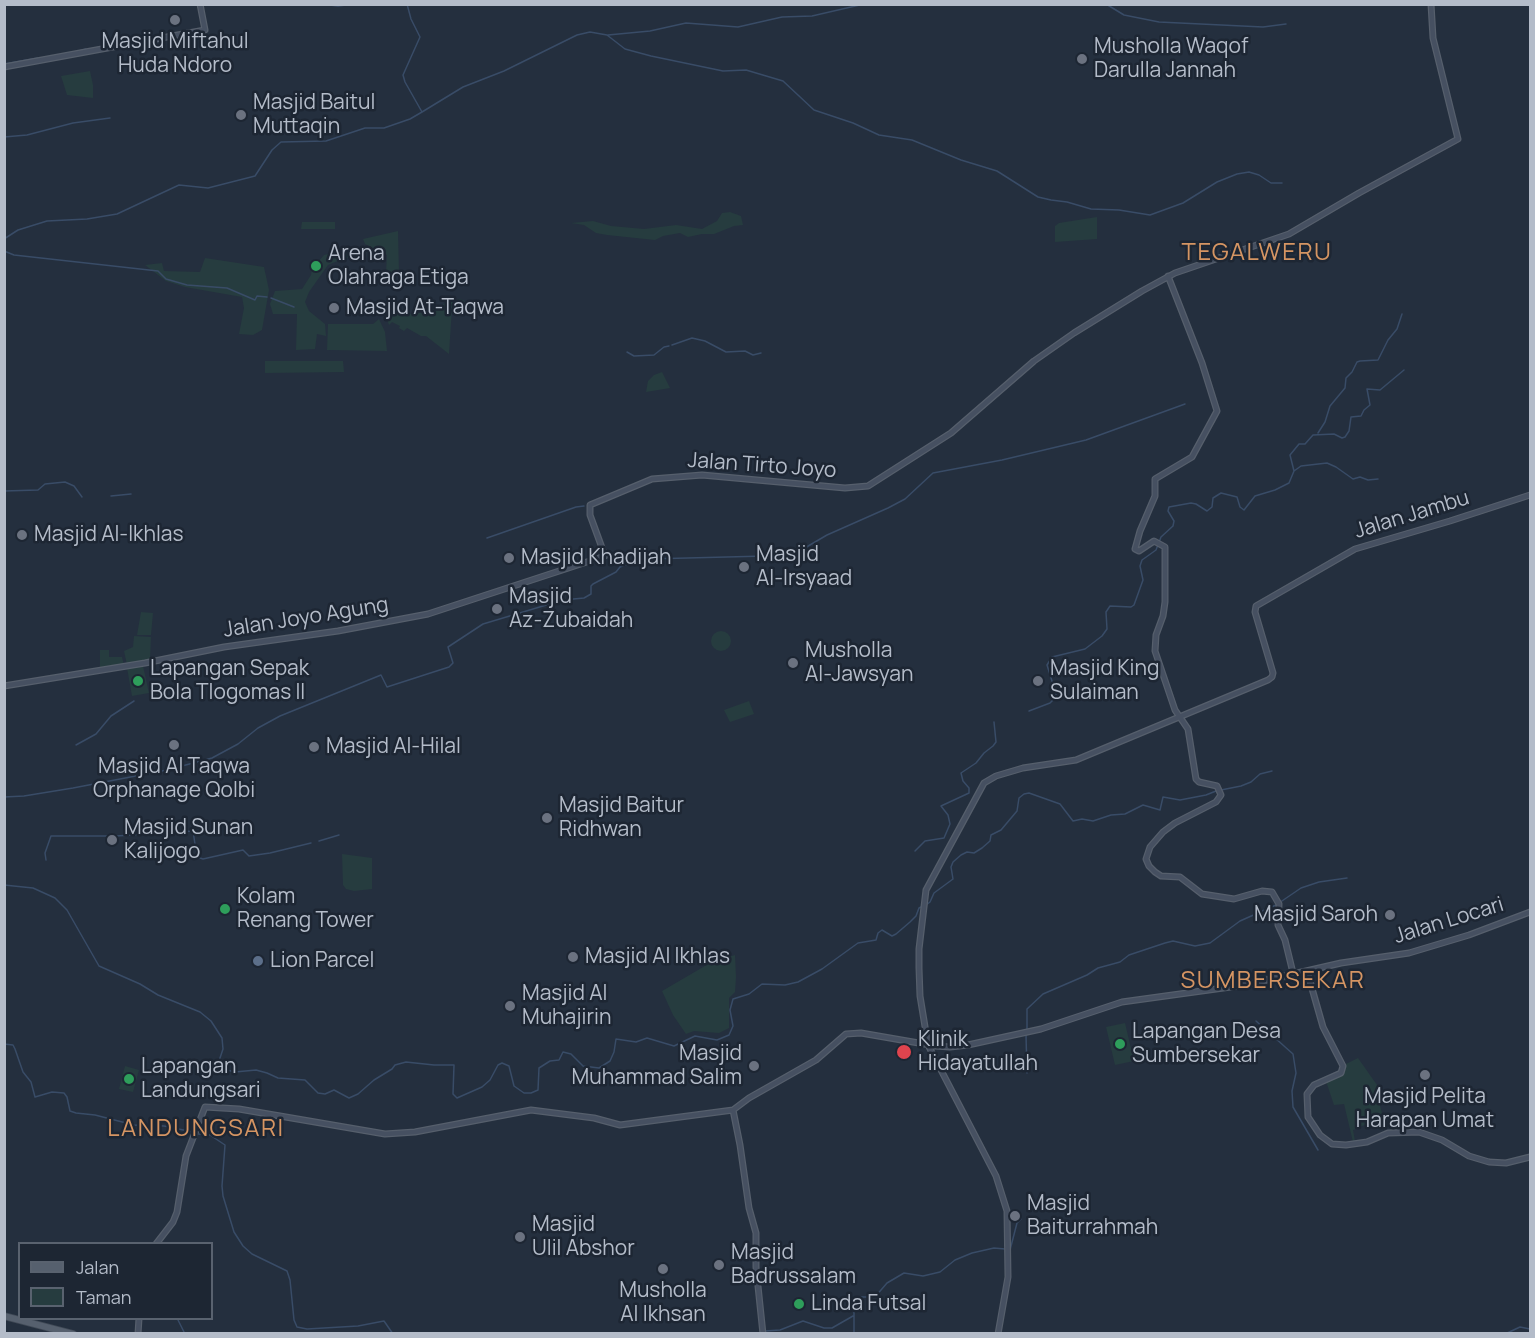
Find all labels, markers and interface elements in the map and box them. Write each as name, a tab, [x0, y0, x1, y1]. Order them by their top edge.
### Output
marker: Masjid Miftahul Huda Ndoro	[168, 13, 182, 27]
place label: Masjid Miftahul Huda Ndoro	[101, 29, 249, 79]
place label: Musholla Waqof Darulla Jannah	[1094, 34, 1248, 84]
marker: Musholla Waqof Darulla Jannah	[1075, 52, 1089, 66]
place label: Masjid Baitul Muttaqin	[253, 90, 375, 140]
marker: Masjid Baitul Muttaqin	[234, 108, 248, 122]
district label: TEGALWERU	[1182, 239, 1332, 267]
place label: Arena Olahraga Etiga	[328, 241, 469, 291]
marker: Arena Olahraga Etiga	[309, 259, 323, 273]
place label: Masjid At-Taqwa	[346, 295, 504, 321]
marker: Masjid At-Taqwa	[327, 301, 341, 315]
street label: Jalan Tirto Joyo	[687, 448, 837, 484]
street label: Jalan Jambu	[1352, 486, 1472, 544]
place label: Masjid Al-Ikhlas	[34, 522, 184, 548]
marker: Masjid Al-Ikhlas	[15, 528, 29, 542]
place label: Masjid Al-Irsyaad	[756, 542, 852, 592]
place label: Masjid Khadijah	[521, 545, 671, 571]
marker: Masjid Khadijah	[502, 551, 516, 565]
marker: Masjid Al-Irsyaad	[737, 560, 751, 574]
place label: Masjid Az-Zubaidah	[509, 584, 633, 634]
street label: Jalan Joyo Agung	[222, 593, 390, 643]
marker: Masjid Az-Zubaidah	[490, 602, 504, 616]
place label: Musholla Al-Jawsyan	[805, 638, 913, 688]
place label: Lapangan Sepak Bola Tlogomas II	[150, 656, 309, 706]
marker: Musholla Al-Jawsyan	[786, 656, 800, 670]
place label: Masjid King Sulaiman	[1050, 656, 1159, 706]
marker: Lapangan Sepak Bola Tlogomas II	[131, 674, 145, 688]
marker: Masjid King Sulaiman	[1031, 674, 1045, 688]
place label: Masjid Al-Hilal	[326, 734, 461, 760]
marker: Masjid Al Taqwa Orphanage Qolbi	[167, 738, 181, 752]
marker: Masjid Al-Hilal	[307, 740, 321, 754]
place label: Masjid Al Taqwa Orphanage Qolbi	[93, 754, 255, 804]
place label: Masjid Baitur Ridhwan	[559, 793, 684, 843]
marker: Masjid Baitur Ridhwan	[540, 811, 554, 825]
place label: Masjid Sunan Kalijogo	[124, 815, 253, 865]
marker: Masjid Sunan Kalijogo	[105, 833, 119, 847]
place label: Kolam Renang Tower	[237, 884, 374, 934]
street label: Jalan Locari	[1391, 892, 1507, 950]
marker: Kolam Renang Tower	[218, 902, 232, 916]
place label: Masjid Saroh	[1254, 902, 1378, 928]
marker: Masjid Saroh	[1383, 908, 1397, 922]
place label: Masjid Al Ikhlas	[585, 944, 730, 970]
place label: Lion Parcel	[270, 948, 374, 974]
marker: Masjid Al Ikhlas	[566, 950, 580, 964]
marker: Lion Parcel	[251, 954, 265, 968]
district label: SUMBERSEKAR	[1181, 967, 1365, 995]
place label: Masjid Al Muhajirin	[522, 981, 611, 1031]
marker: Masjid Al Muhajirin	[503, 999, 517, 1013]
place label: Lapangan Desa Sumbersekar	[1132, 1019, 1281, 1069]
place label: Klinik Hidayatullah	[918, 1027, 1038, 1077]
marker: Lapangan Desa Sumbersekar	[1113, 1037, 1127, 1051]
place label: Masjid Muhammad Salim	[572, 1041, 742, 1091]
marker: Klinik Hidayatullah	[895, 1043, 913, 1061]
place label: Lapangan Landungsari	[141, 1054, 261, 1104]
marker: Masjid Muhammad Salim	[747, 1059, 761, 1073]
marker: Masjid Pelita Harapan Umat	[1418, 1068, 1432, 1082]
marker: Lapangan Landungsari	[122, 1072, 136, 1086]
place label: Masjid Pelita Harapan Umat	[1356, 1084, 1494, 1134]
district label: LANDUNGSARI	[107, 1115, 285, 1143]
place label: Masjid Baiturrahmah	[1027, 1191, 1158, 1241]
marker: Masjid Baiturrahmah	[1008, 1209, 1022, 1223]
place label: Masjid Ulil Abshor	[532, 1212, 635, 1262]
marker: Masjid Ulil Abshor	[513, 1230, 527, 1244]
place label: Masjid Badrussalam	[731, 1240, 856, 1290]
legend	[18, 1242, 213, 1320]
text: Jalan	[76, 1255, 119, 1279]
marker: Masjid Badrussalam	[712, 1258, 726, 1272]
marker: Musholla Al Ikhsan	[656, 1262, 670, 1276]
place label: Musholla Al Ikhsan	[619, 1278, 707, 1328]
text: Taman	[76, 1285, 131, 1309]
place label: Linda Futsal	[811, 1291, 926, 1317]
marker: Linda Futsal	[792, 1297, 806, 1311]

